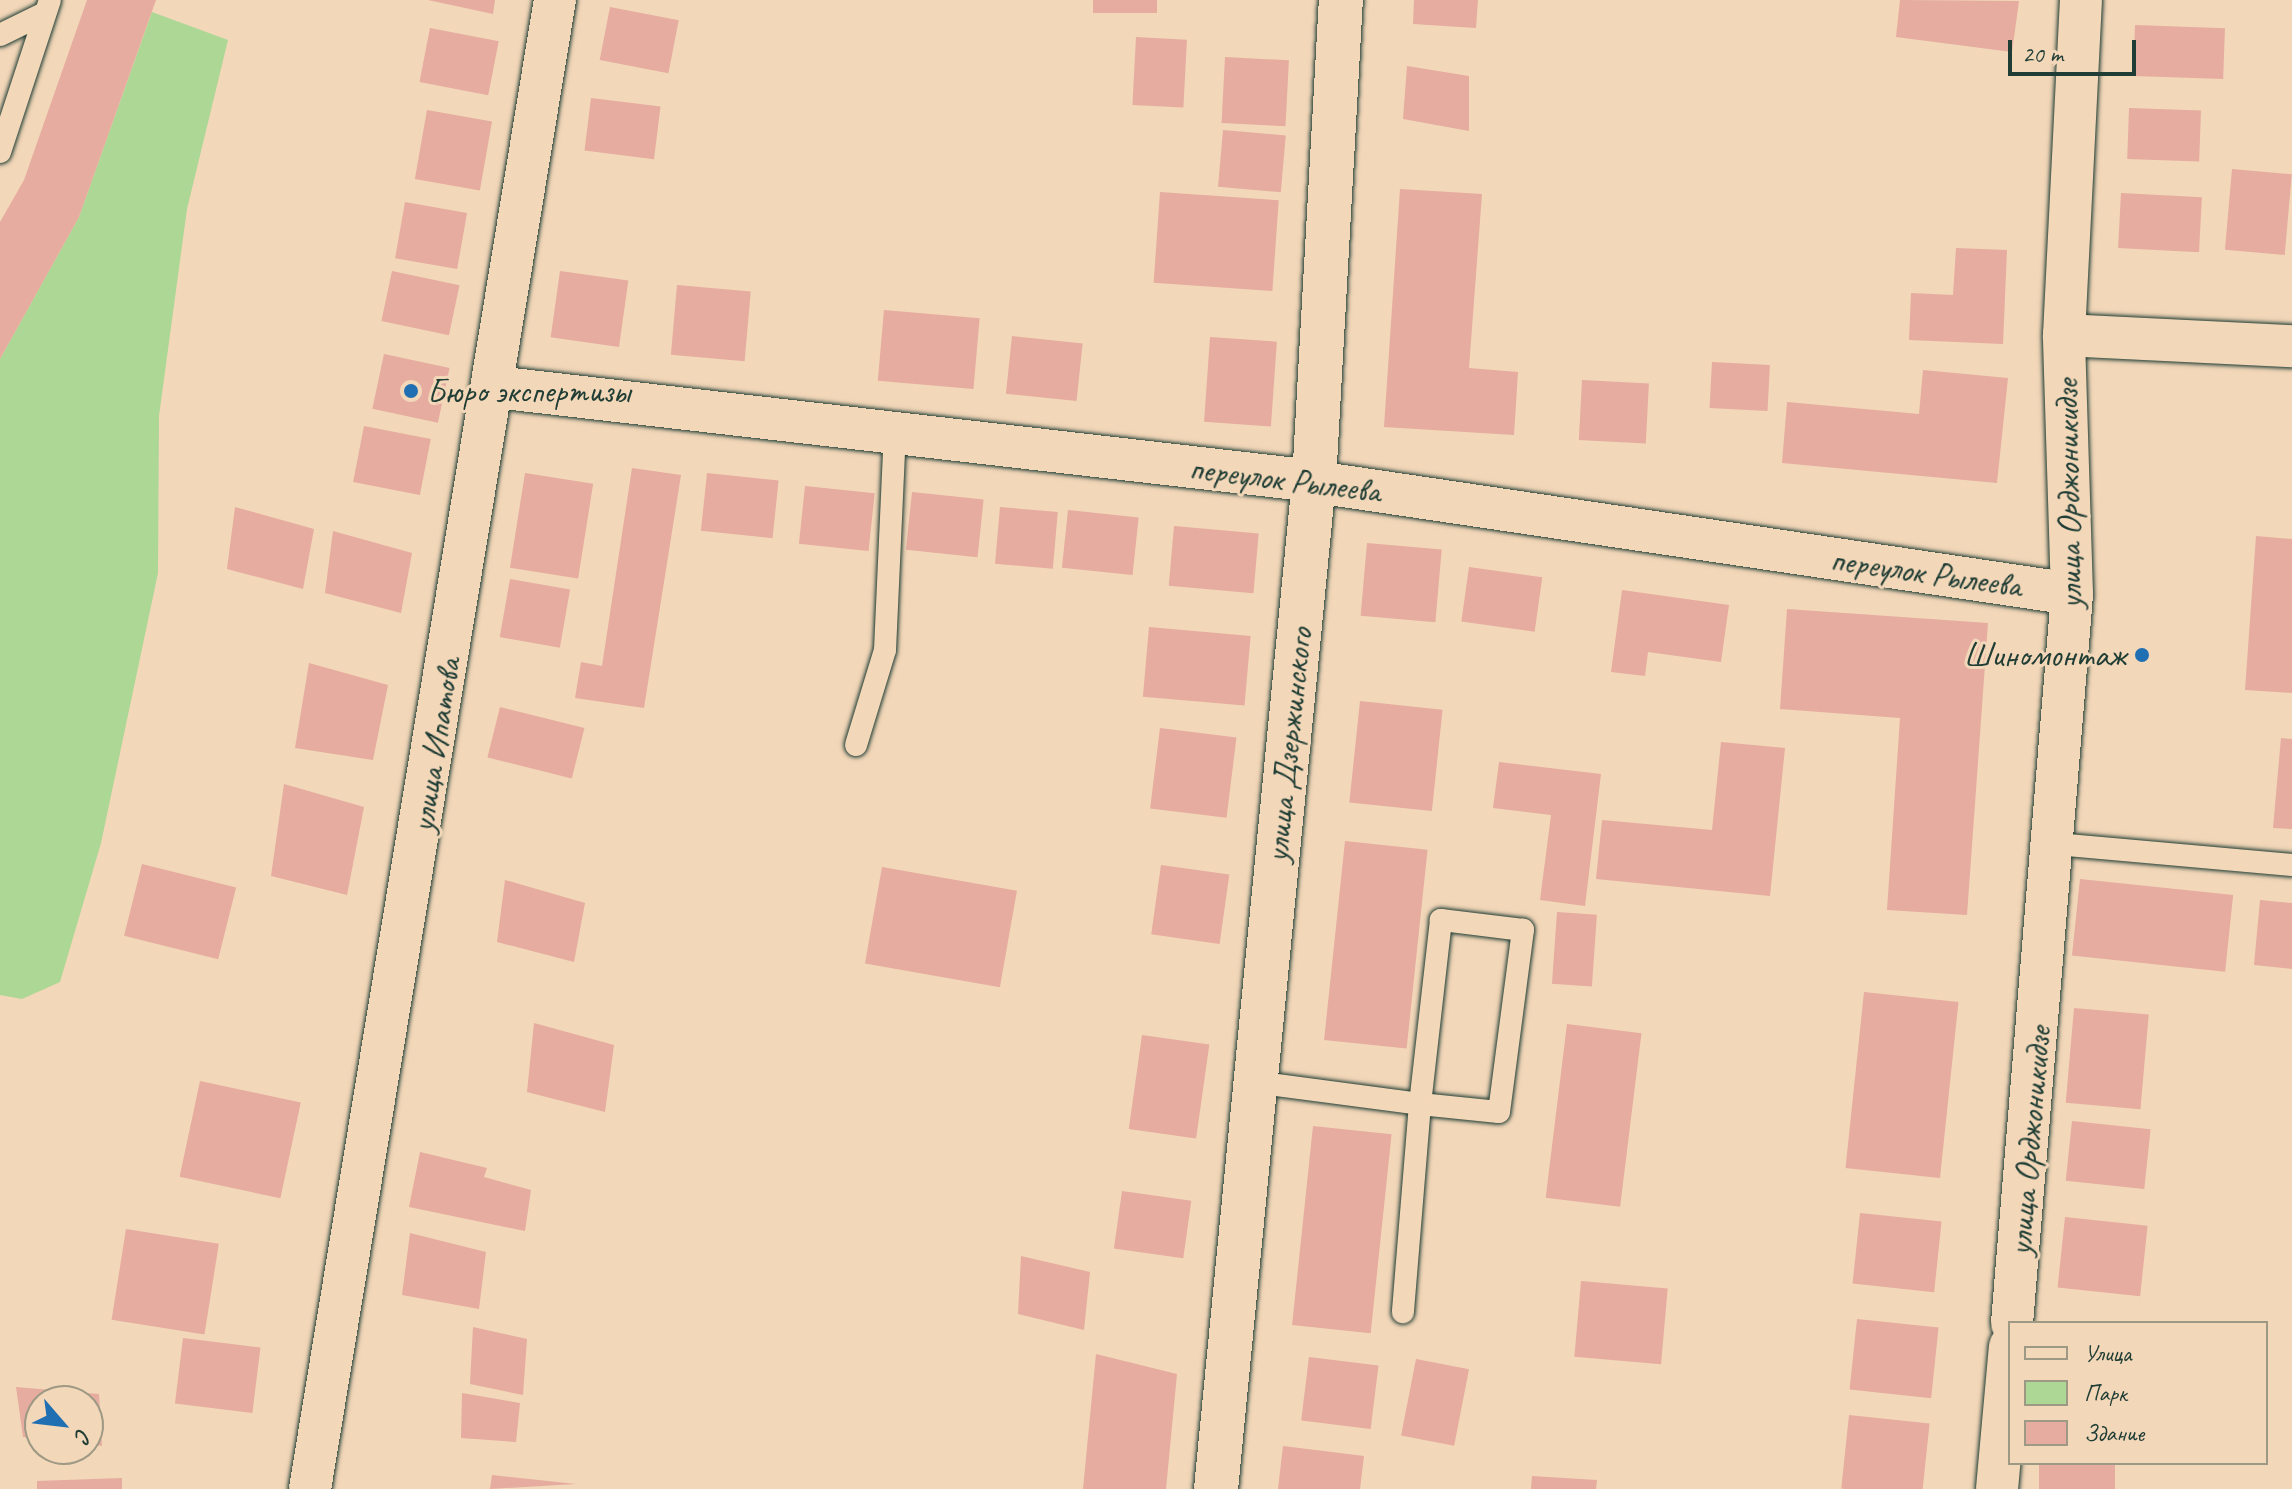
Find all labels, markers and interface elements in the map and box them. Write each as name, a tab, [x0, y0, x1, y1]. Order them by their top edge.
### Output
scale bar	[2012, 24, 2140, 74]
text: 20 m	[2022, 39, 2063, 69]
place label: Бюро экспертизы	[427, 371, 630, 411]
street label: улица Орджоникидзе	[2046, 380, 2090, 608]
marker: Бюро экспертизы	[402, 382, 420, 400]
street label: переулок Рылеева	[1187, 447, 1383, 511]
street label: переулок Рылеева	[1828, 538, 2024, 606]
street label: улица Дзержинского	[1256, 627, 1320, 863]
place label: Шиномонтаж	[1964, 635, 2126, 675]
marker: Шиномонтаж	[2133, 646, 2151, 664]
street label: улица Ипатова	[401, 653, 469, 837]
street label: улица Орджоникидзе	[1999, 1026, 2059, 1256]
legend	[2008, 1321, 2268, 1465]
text: Улица	[2084, 1338, 2132, 1368]
text: Парк	[2084, 1378, 2127, 1408]
north arrow	[24, 1385, 104, 1465]
text: Здание	[2084, 1418, 2144, 1448]
text: С	[69, 1424, 98, 1447]

